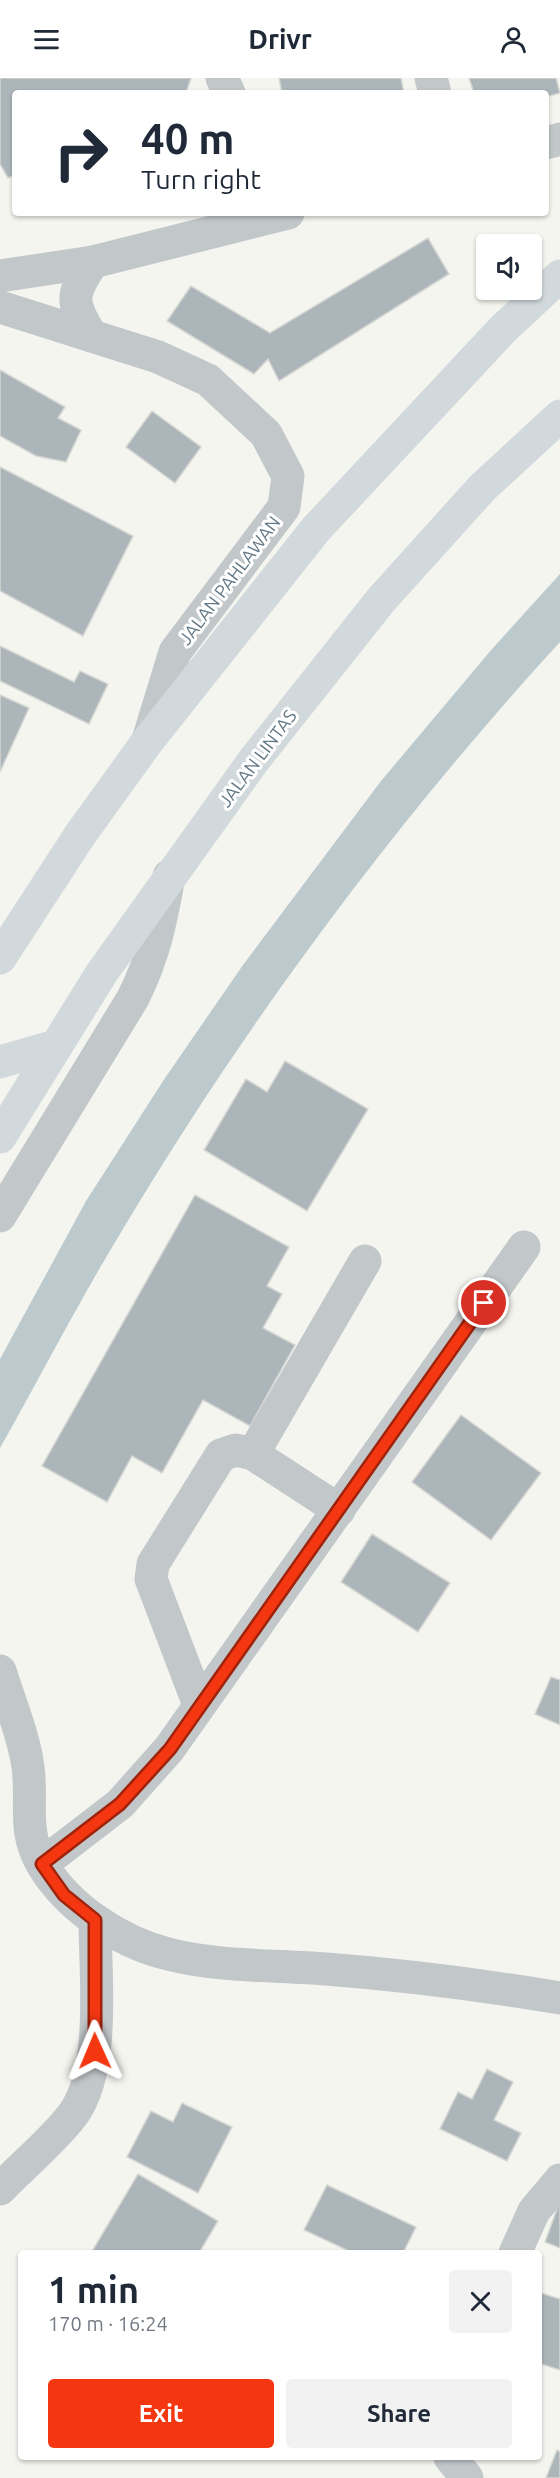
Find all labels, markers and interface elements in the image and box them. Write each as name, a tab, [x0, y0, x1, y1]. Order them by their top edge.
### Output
icon: menu	[30, 23, 63, 56]
icon: person	[497, 23, 530, 56]
text: Drivr	[248, 24, 312, 54]
icon: right	[42, 114, 120, 192]
text: 40 m	[141, 115, 235, 162]
text: Turn right	[141, 164, 261, 194]
map controls	[476, 234, 542, 300]
button: sound	[476, 234, 542, 300]
street label: JALAN PAHLAWAN	[174, 512, 284, 648]
street label: JALAN LINTAS	[214, 706, 300, 810]
pin	[458, 1277, 509, 1328]
icon: arrive	[467, 1286, 500, 1319]
position arrow	[63, 2019, 127, 2083]
text: 1 min	[48, 2269, 139, 2310]
button: close	[449, 2270, 512, 2333]
text: 170 m · 16:24	[48, 2312, 168, 2335]
button: Exit	[48, 2379, 274, 2448]
button: Share	[286, 2379, 512, 2448]

